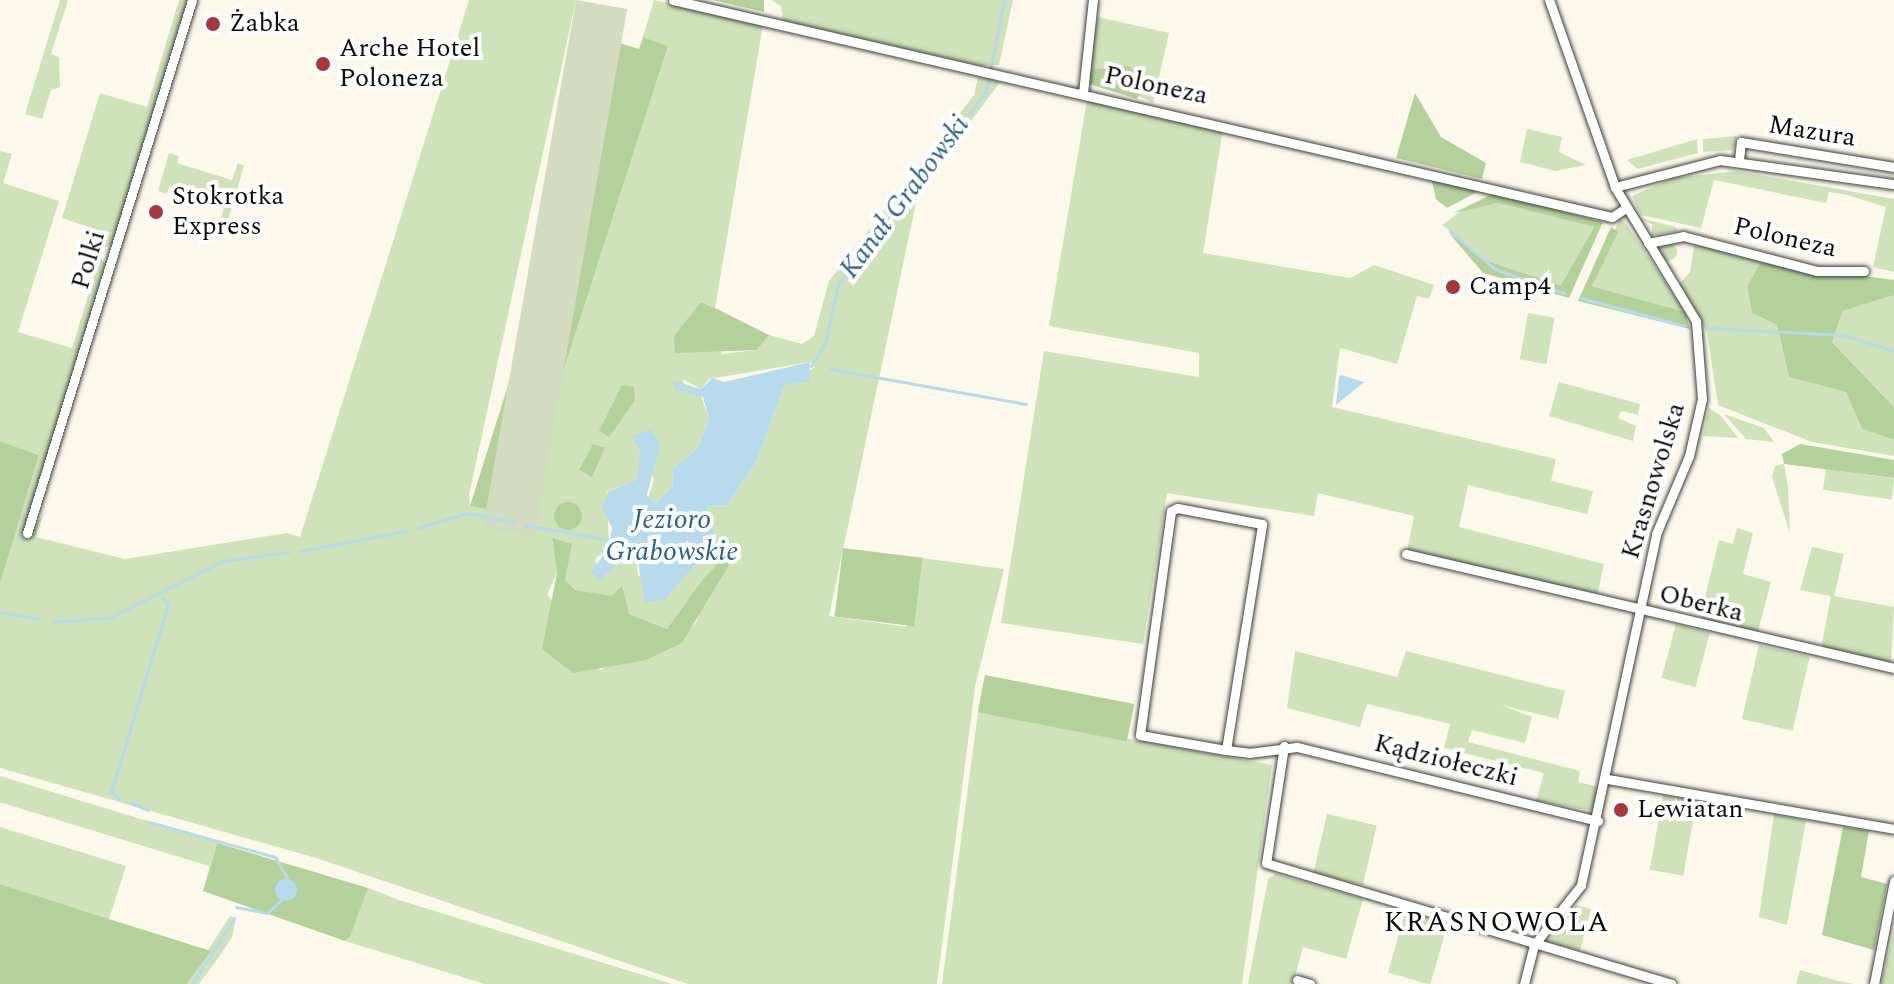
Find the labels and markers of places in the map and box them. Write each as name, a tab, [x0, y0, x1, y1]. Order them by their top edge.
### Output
place label: Żabka	[229, 8, 300, 40]
marker: Żabka	[204, 15, 222, 33]
place label: Arche Hotel Poloneza	[339, 33, 480, 94]
marker: Arche Hotel Poloneza	[314, 55, 332, 73]
place label: Stokrotka Express	[172, 181, 284, 242]
marker: Stokrotka Express	[147, 203, 165, 221]
place label: Camp4	[1469, 271, 1551, 303]
marker: Camp4	[1444, 278, 1462, 296]
place label: Lewiatan	[1637, 794, 1743, 826]
marker: Lewiatan	[1612, 801, 1630, 819]

